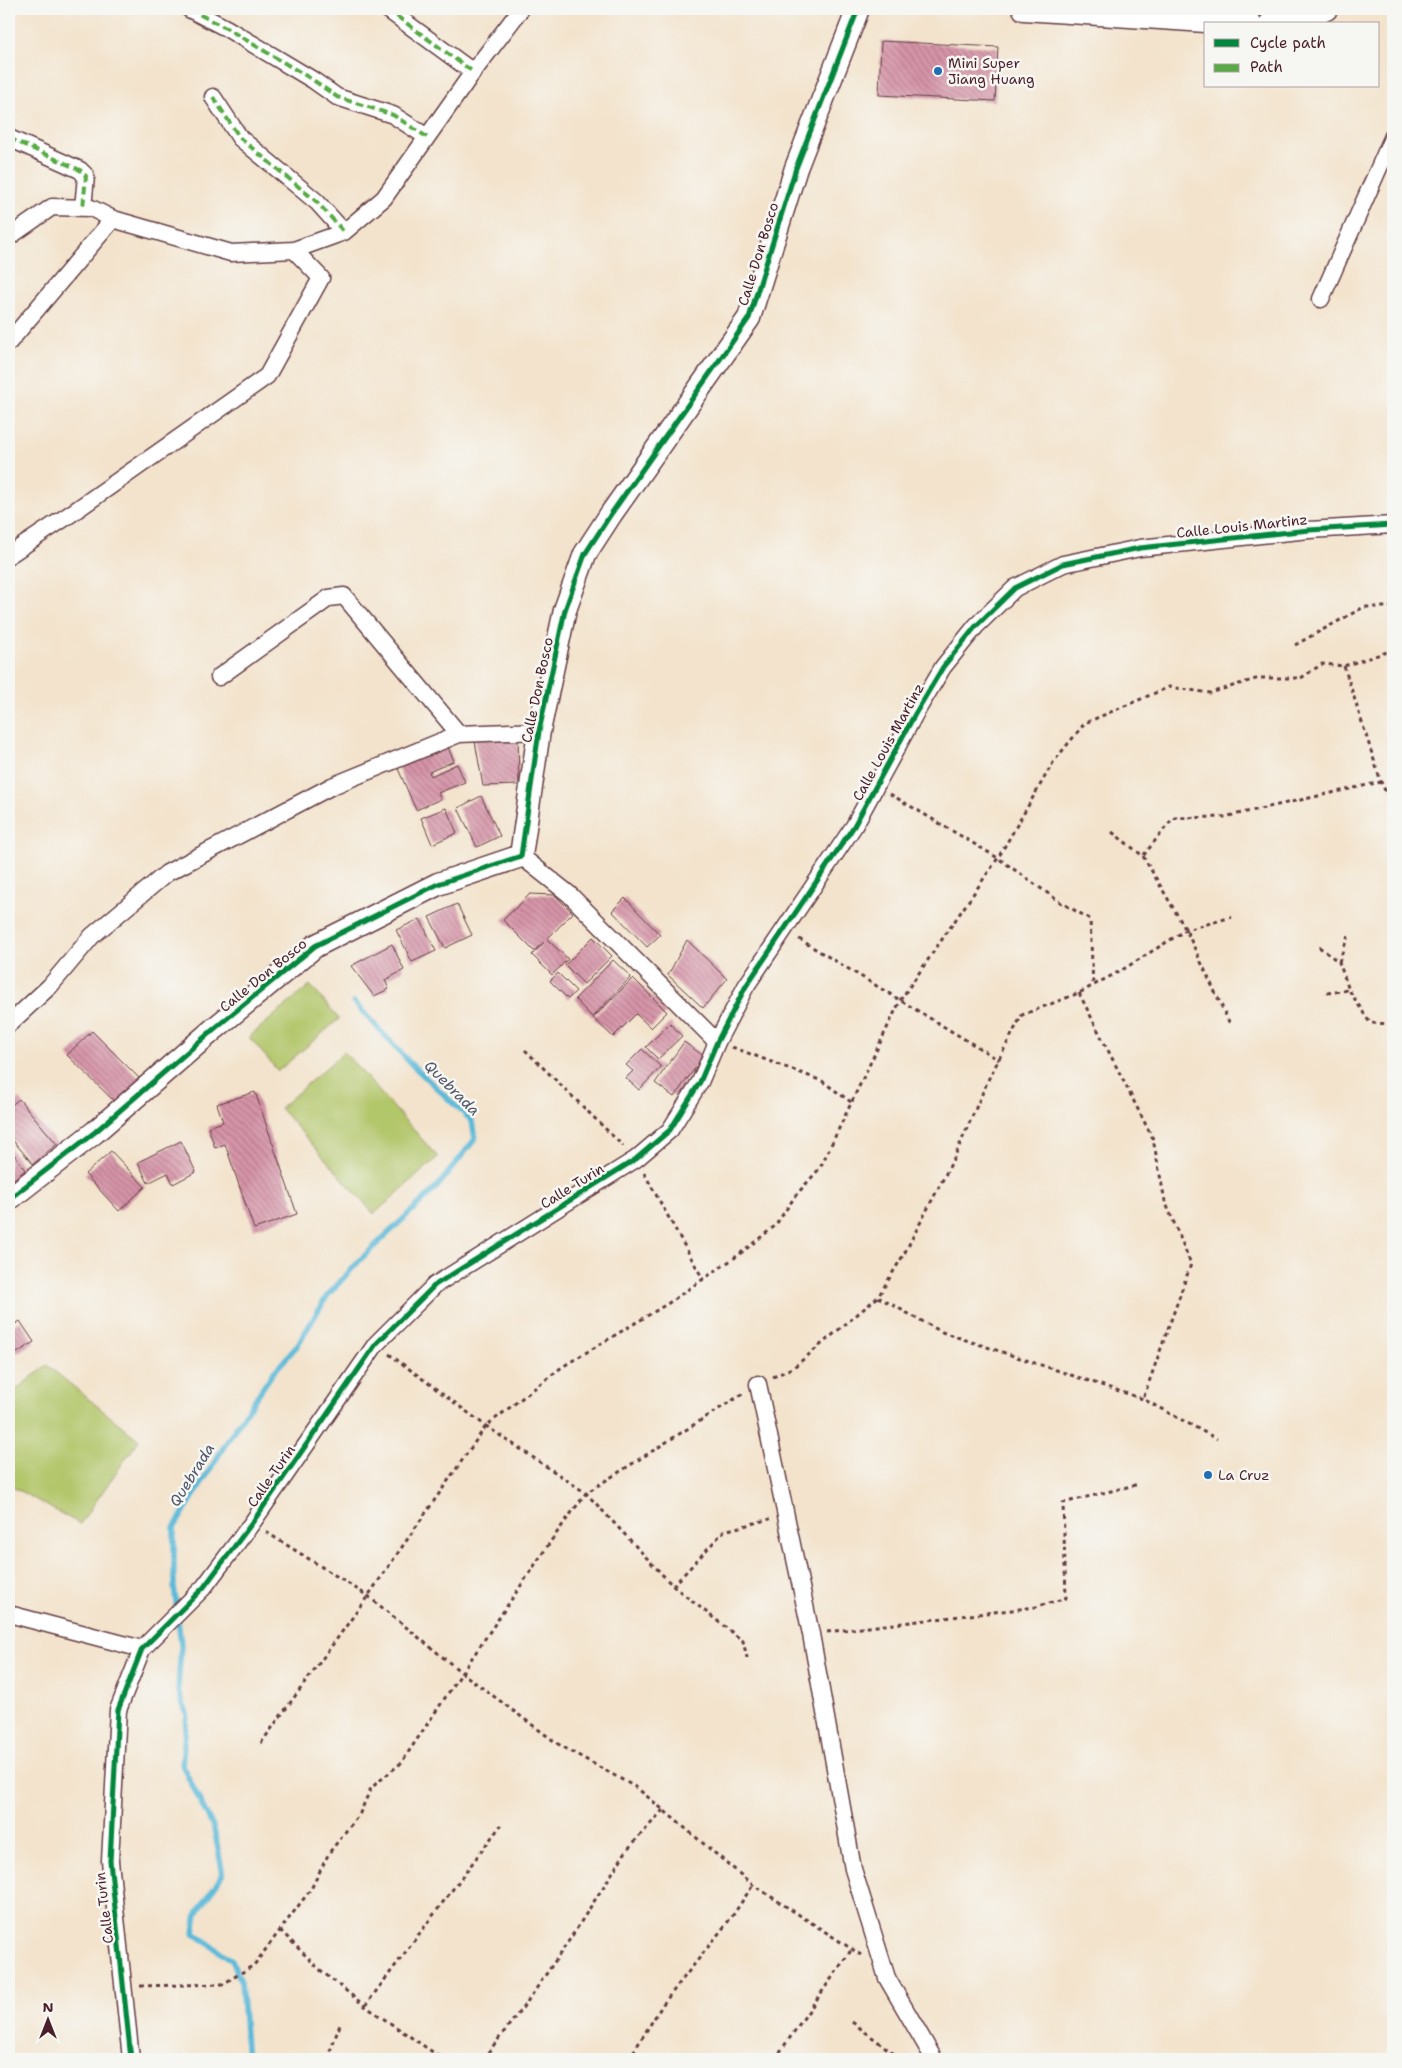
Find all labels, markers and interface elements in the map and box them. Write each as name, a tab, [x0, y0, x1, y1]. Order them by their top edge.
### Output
legend	[1204, 22, 1380, 88]
text: Cycle path	[1250, 33, 1326, 53]
place label: Mini Super Jiang Huang	[948, 54, 1035, 88]
text: Path	[1250, 57, 1283, 77]
marker: Mini Super Jiang Huang	[932, 65, 944, 77]
street label: Calle Don Bosco	[734, 200, 782, 308]
street label: Calle Louis Martinz	[1176, 510, 1308, 542]
street label: Calle Don Bosco	[517, 636, 557, 744]
street label: Calle Louis Martinz	[848, 680, 928, 804]
street label: Calle Don Bosco	[216, 934, 310, 1016]
water label: Quebrada	[420, 1056, 484, 1120]
street label: Calle Turin	[537, 1159, 607, 1213]
water label: Quebrada	[165, 1440, 219, 1510]
street label: Calle Turin	[243, 1441, 299, 1510]
place label: La Cruz	[1218, 1466, 1270, 1484]
marker: La Cruz	[1202, 1469, 1214, 1481]
street label: Calle Turin	[91, 1871, 117, 1945]
north arrow	[22, 1996, 72, 2046]
text: N	[42, 1998, 54, 2016]

